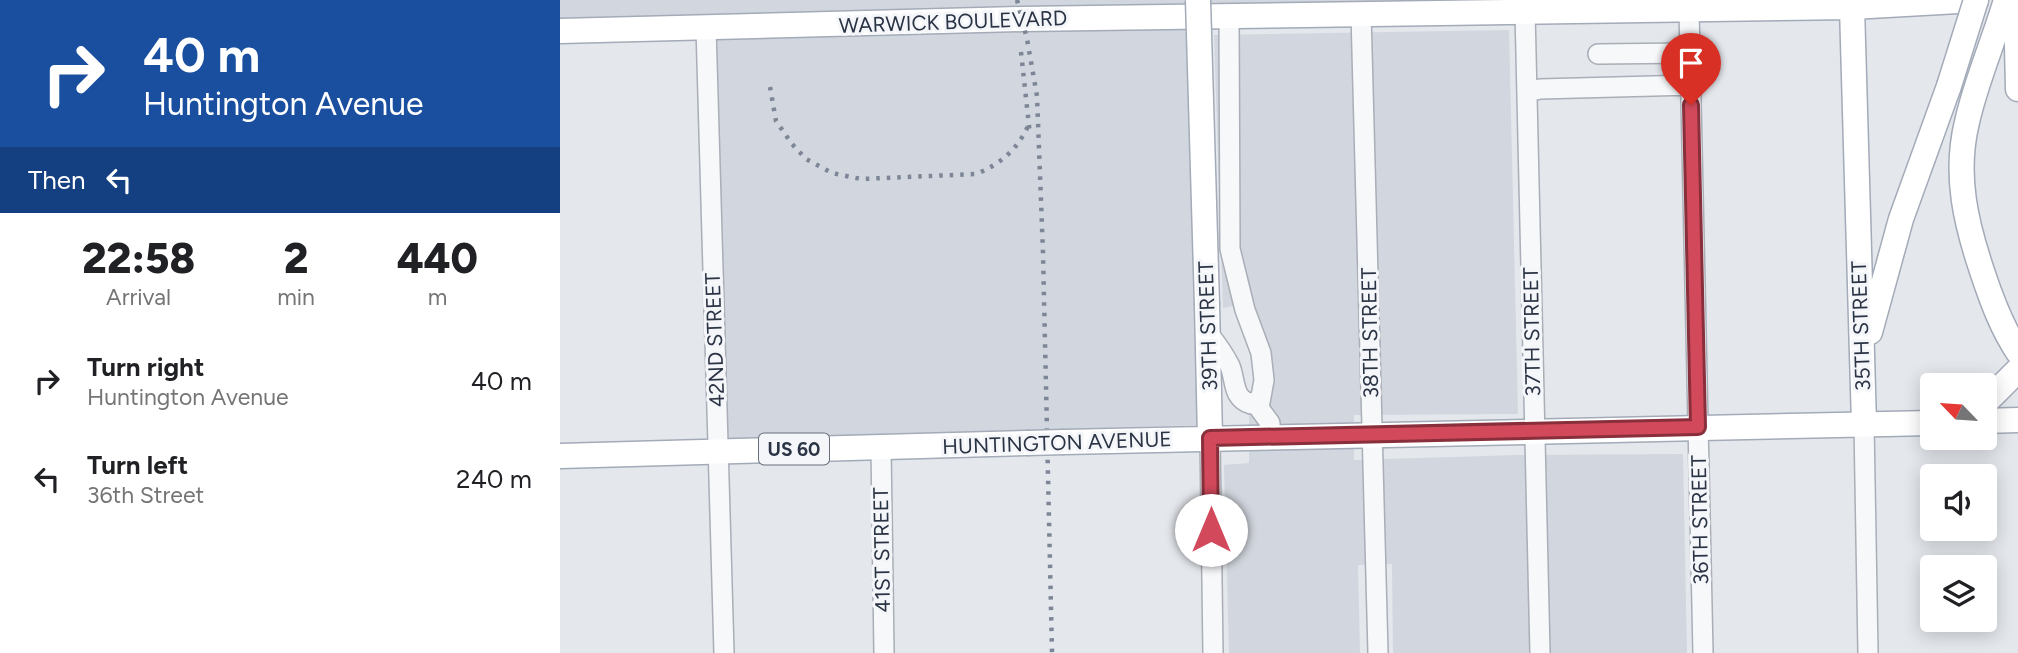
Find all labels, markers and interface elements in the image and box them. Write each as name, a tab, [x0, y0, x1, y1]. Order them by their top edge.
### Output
street label: WARWICK BOULEVARD	[838, 5, 1068, 38]
text: 40 m	[143, 25, 260, 84]
icon: right	[28, 28, 119, 119]
pin	[1661, 33, 1721, 105]
icon: arrive	[1672, 44, 1710, 82]
text: Huntington Avenue	[143, 85, 423, 123]
icon: left	[100, 161, 138, 199]
text: Then	[28, 164, 86, 196]
text: 22:58	[82, 233, 195, 284]
text: 2	[284, 233, 308, 284]
text: 440	[397, 233, 478, 284]
street label: 39TH STREET	[1193, 260, 1222, 391]
street label: 35TH STREET	[1846, 260, 1875, 391]
street label: 38TH STREET	[1356, 267, 1383, 399]
street label: 37TH STREET	[1518, 267, 1545, 397]
street label: 42ND STREET	[700, 272, 729, 408]
text: Arrival	[106, 283, 171, 311]
text: min	[277, 283, 315, 311]
text: m	[428, 283, 447, 311]
text: Turn right	[87, 351, 204, 383]
icon: right	[28, 362, 66, 400]
text: 40 m	[471, 365, 532, 397]
north arrow	[1920, 373, 1997, 450]
map controls	[1920, 373, 1997, 632]
text: Huntington Avenue	[87, 383, 289, 411]
street label: HUNTINGTON AVENUE	[942, 426, 1172, 459]
road number: US 60	[759, 433, 829, 464]
text: Turn left	[87, 449, 188, 481]
street label: 36TH STREET	[1686, 454, 1713, 585]
icon: left	[28, 460, 66, 498]
text: 240 m	[456, 463, 532, 495]
button: sound	[1920, 464, 1997, 541]
text: 36th Street	[87, 481, 204, 509]
street label: 41ST STREET	[868, 487, 895, 613]
position arrow	[1174, 493, 1248, 567]
button: layers	[1920, 555, 1997, 632]

